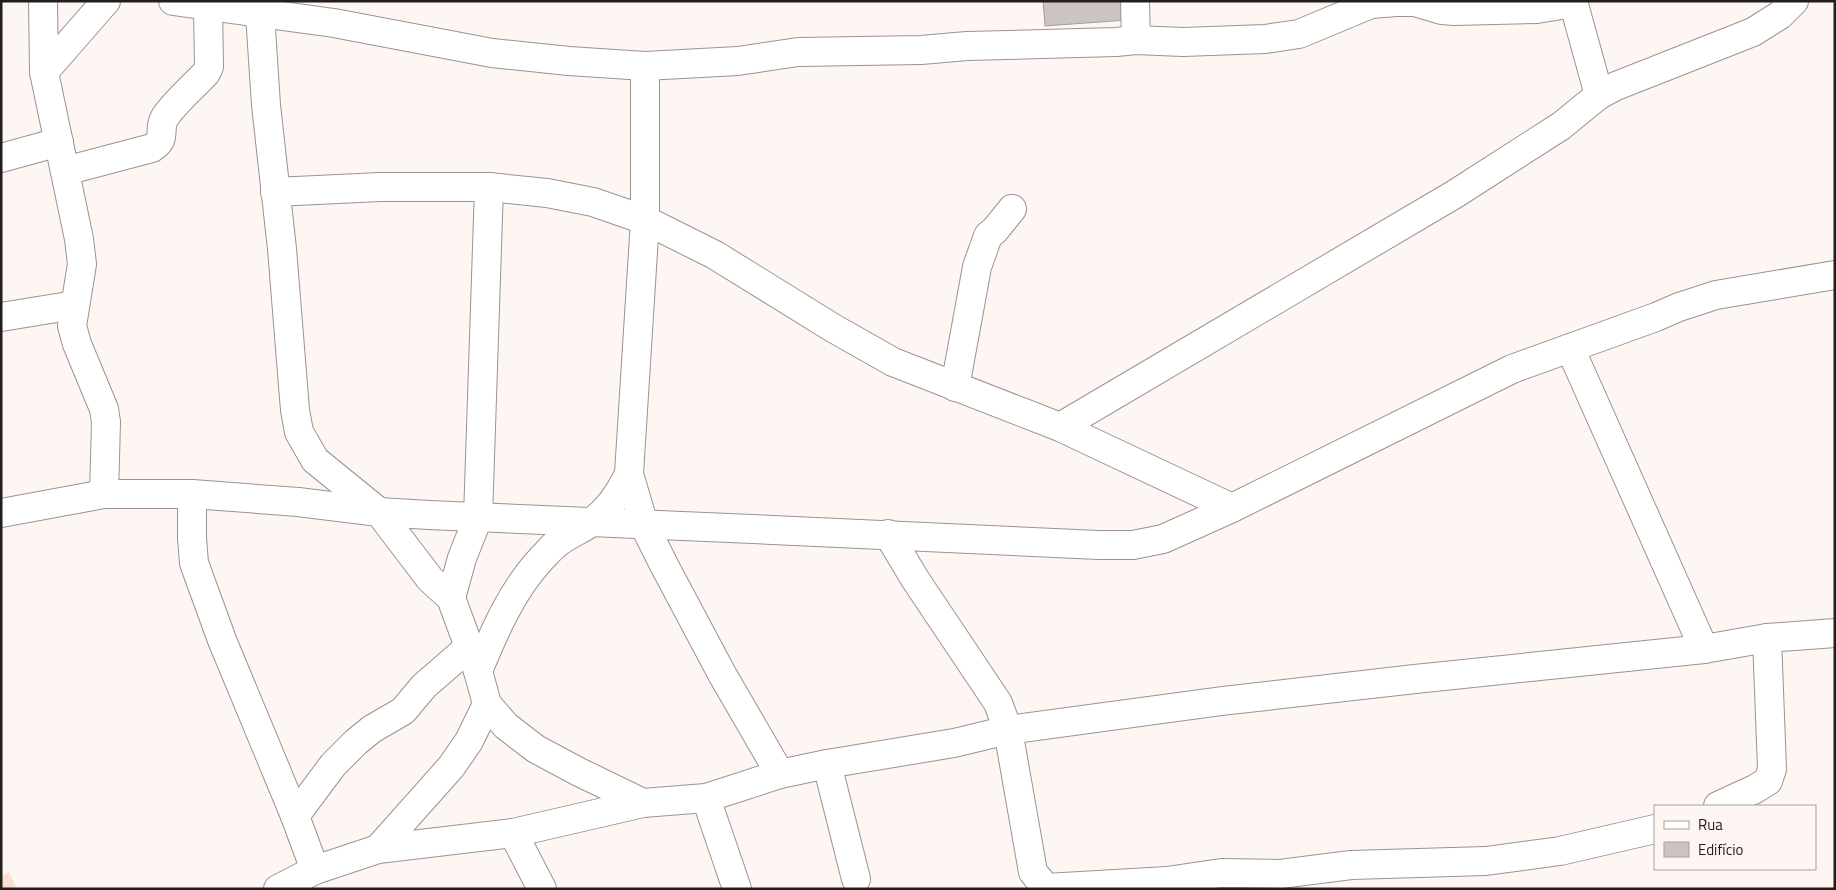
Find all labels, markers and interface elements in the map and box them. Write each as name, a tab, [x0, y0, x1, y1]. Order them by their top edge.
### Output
legend	[1654, 805, 1816, 870]
text: Rua	[1698, 813, 1723, 836]
text: Edifício	[1698, 838, 1743, 861]

